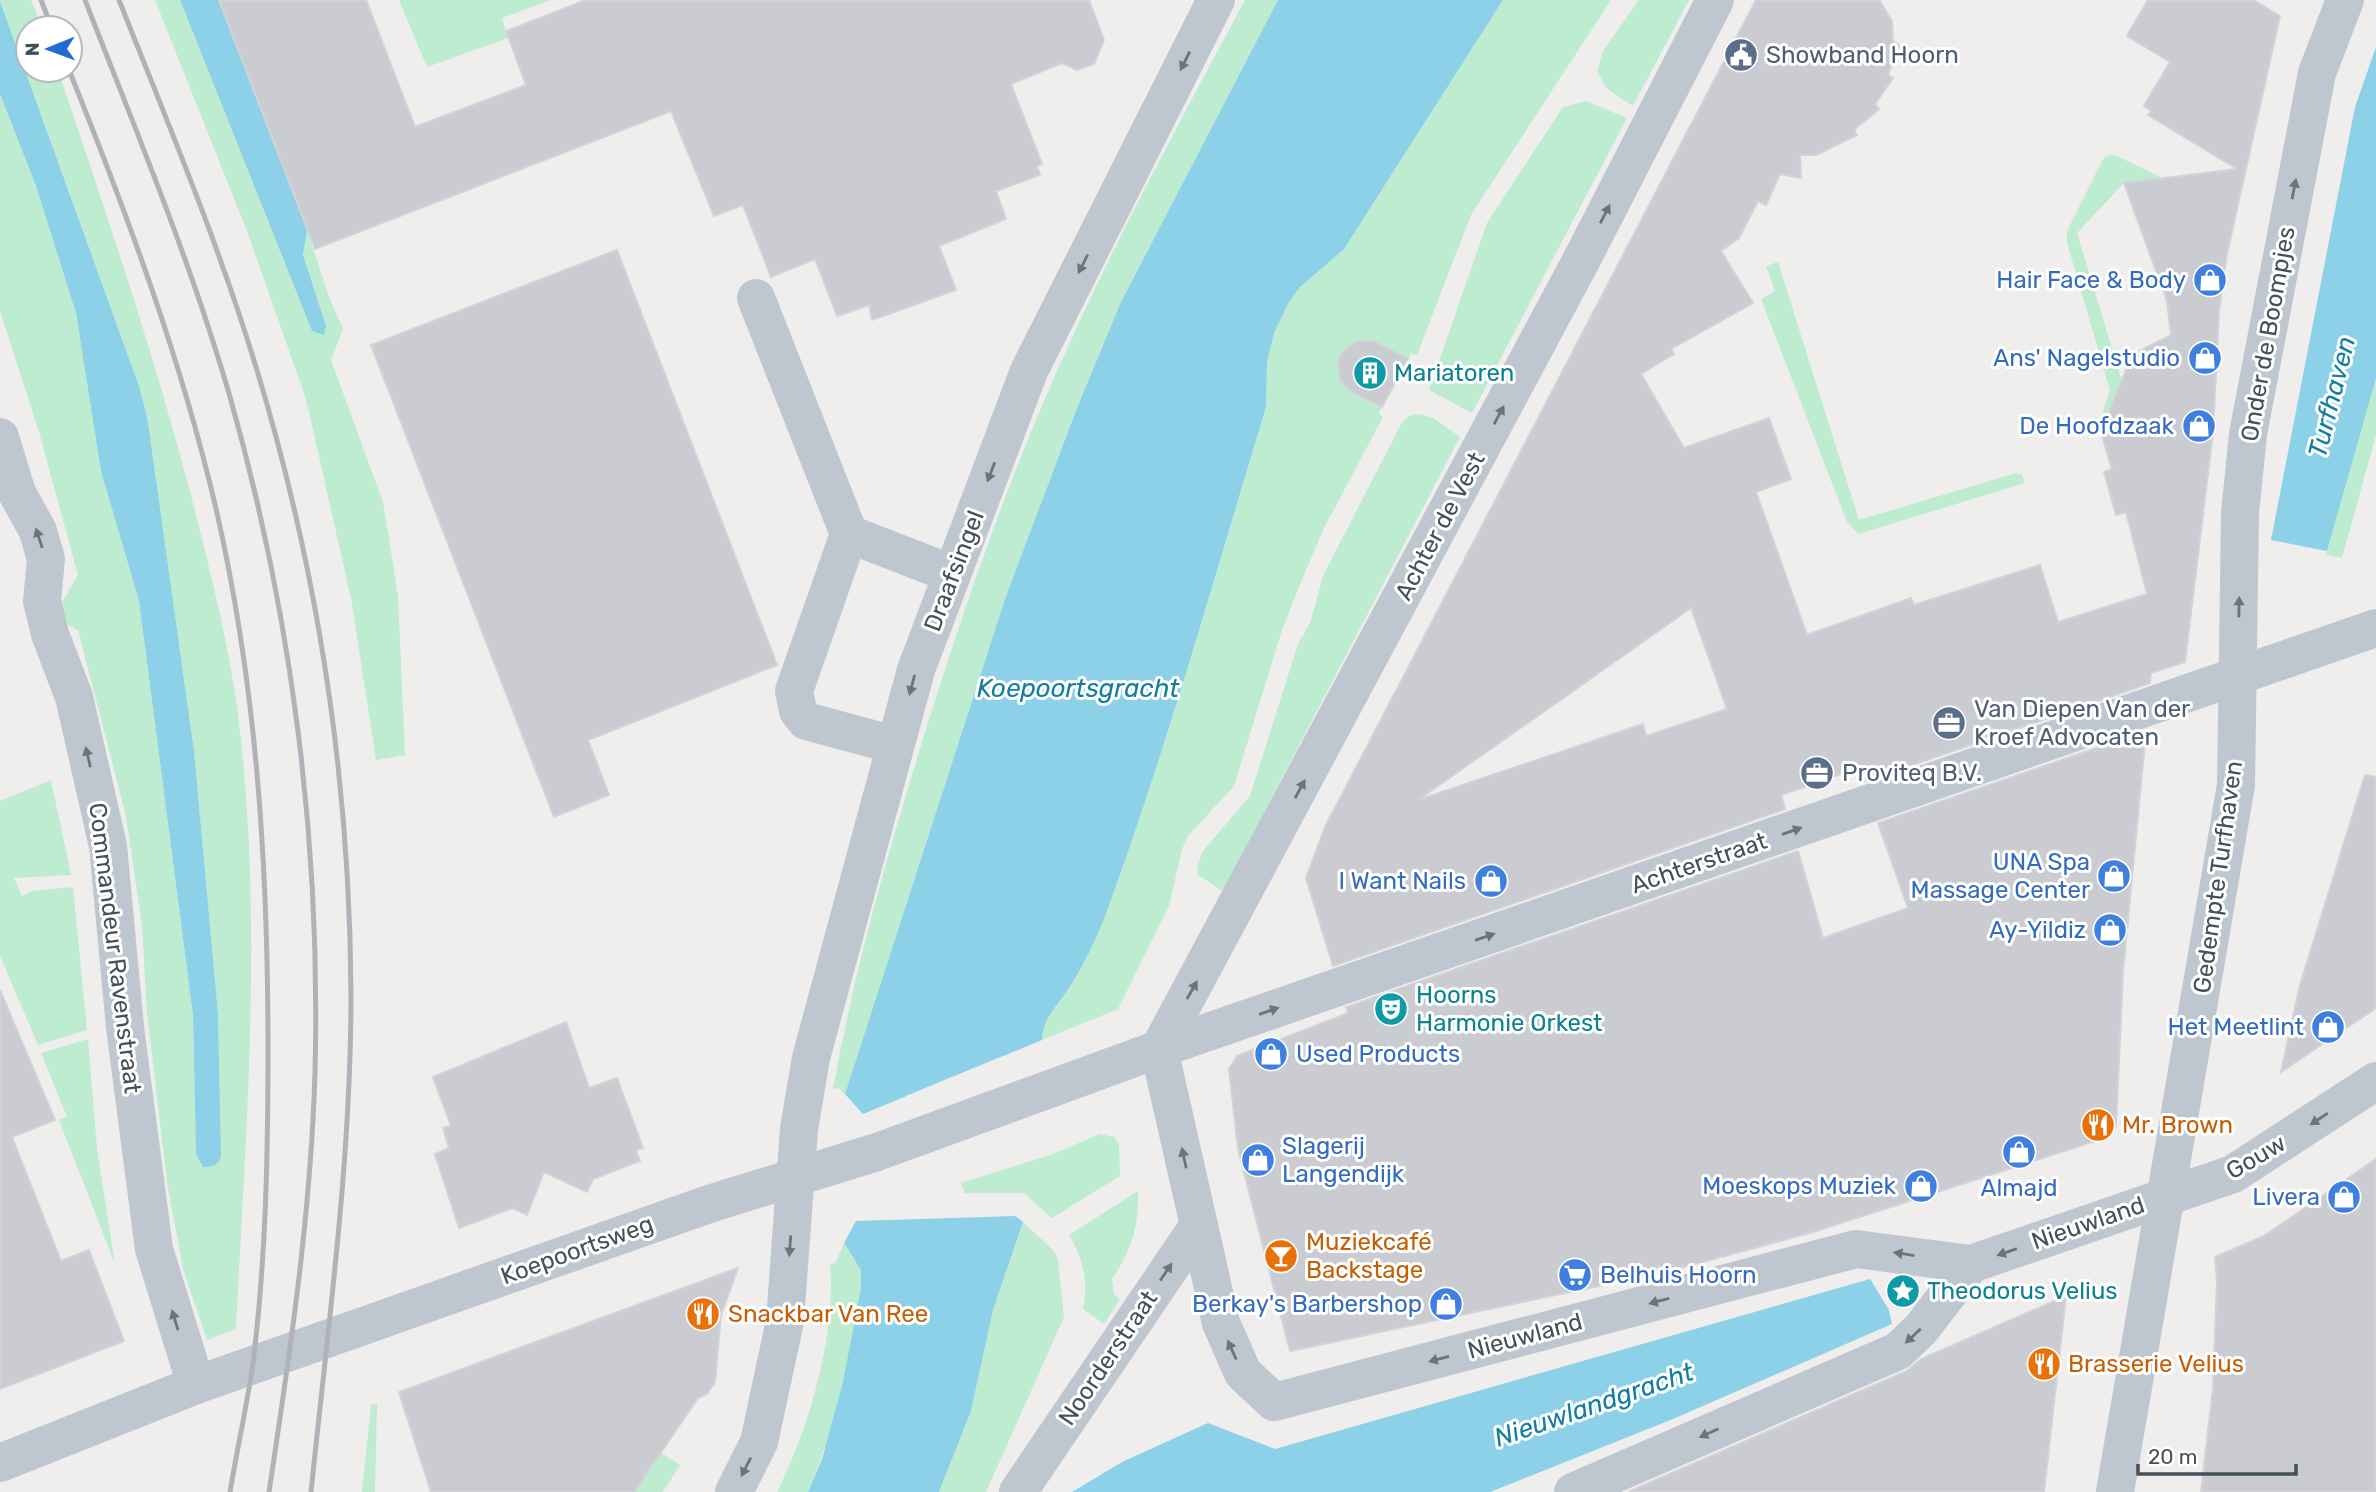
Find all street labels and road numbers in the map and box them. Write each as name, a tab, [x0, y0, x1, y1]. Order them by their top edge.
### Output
street label: Onder de Boompjes	[2235, 224, 2301, 444]
street label: Achter de Vest	[1389, 447, 1491, 605]
street label: Draafsingel	[918, 507, 990, 635]
street label: Gedempte Turfhaven	[2188, 759, 2248, 995]
street label: Commandeur Ravenstraat	[83, 801, 147, 1095]
street label: Achterstraat	[1627, 827, 1771, 899]
street label: Gouw	[2221, 1129, 2291, 1185]
street label: Nieuwland	[2028, 1191, 2148, 1255]
street label: Koepoortsweg	[497, 1210, 657, 1290]
street label: Noorderstraat	[1053, 1285, 1163, 1431]
street label: Nieuwland	[1465, 1307, 1585, 1365]

